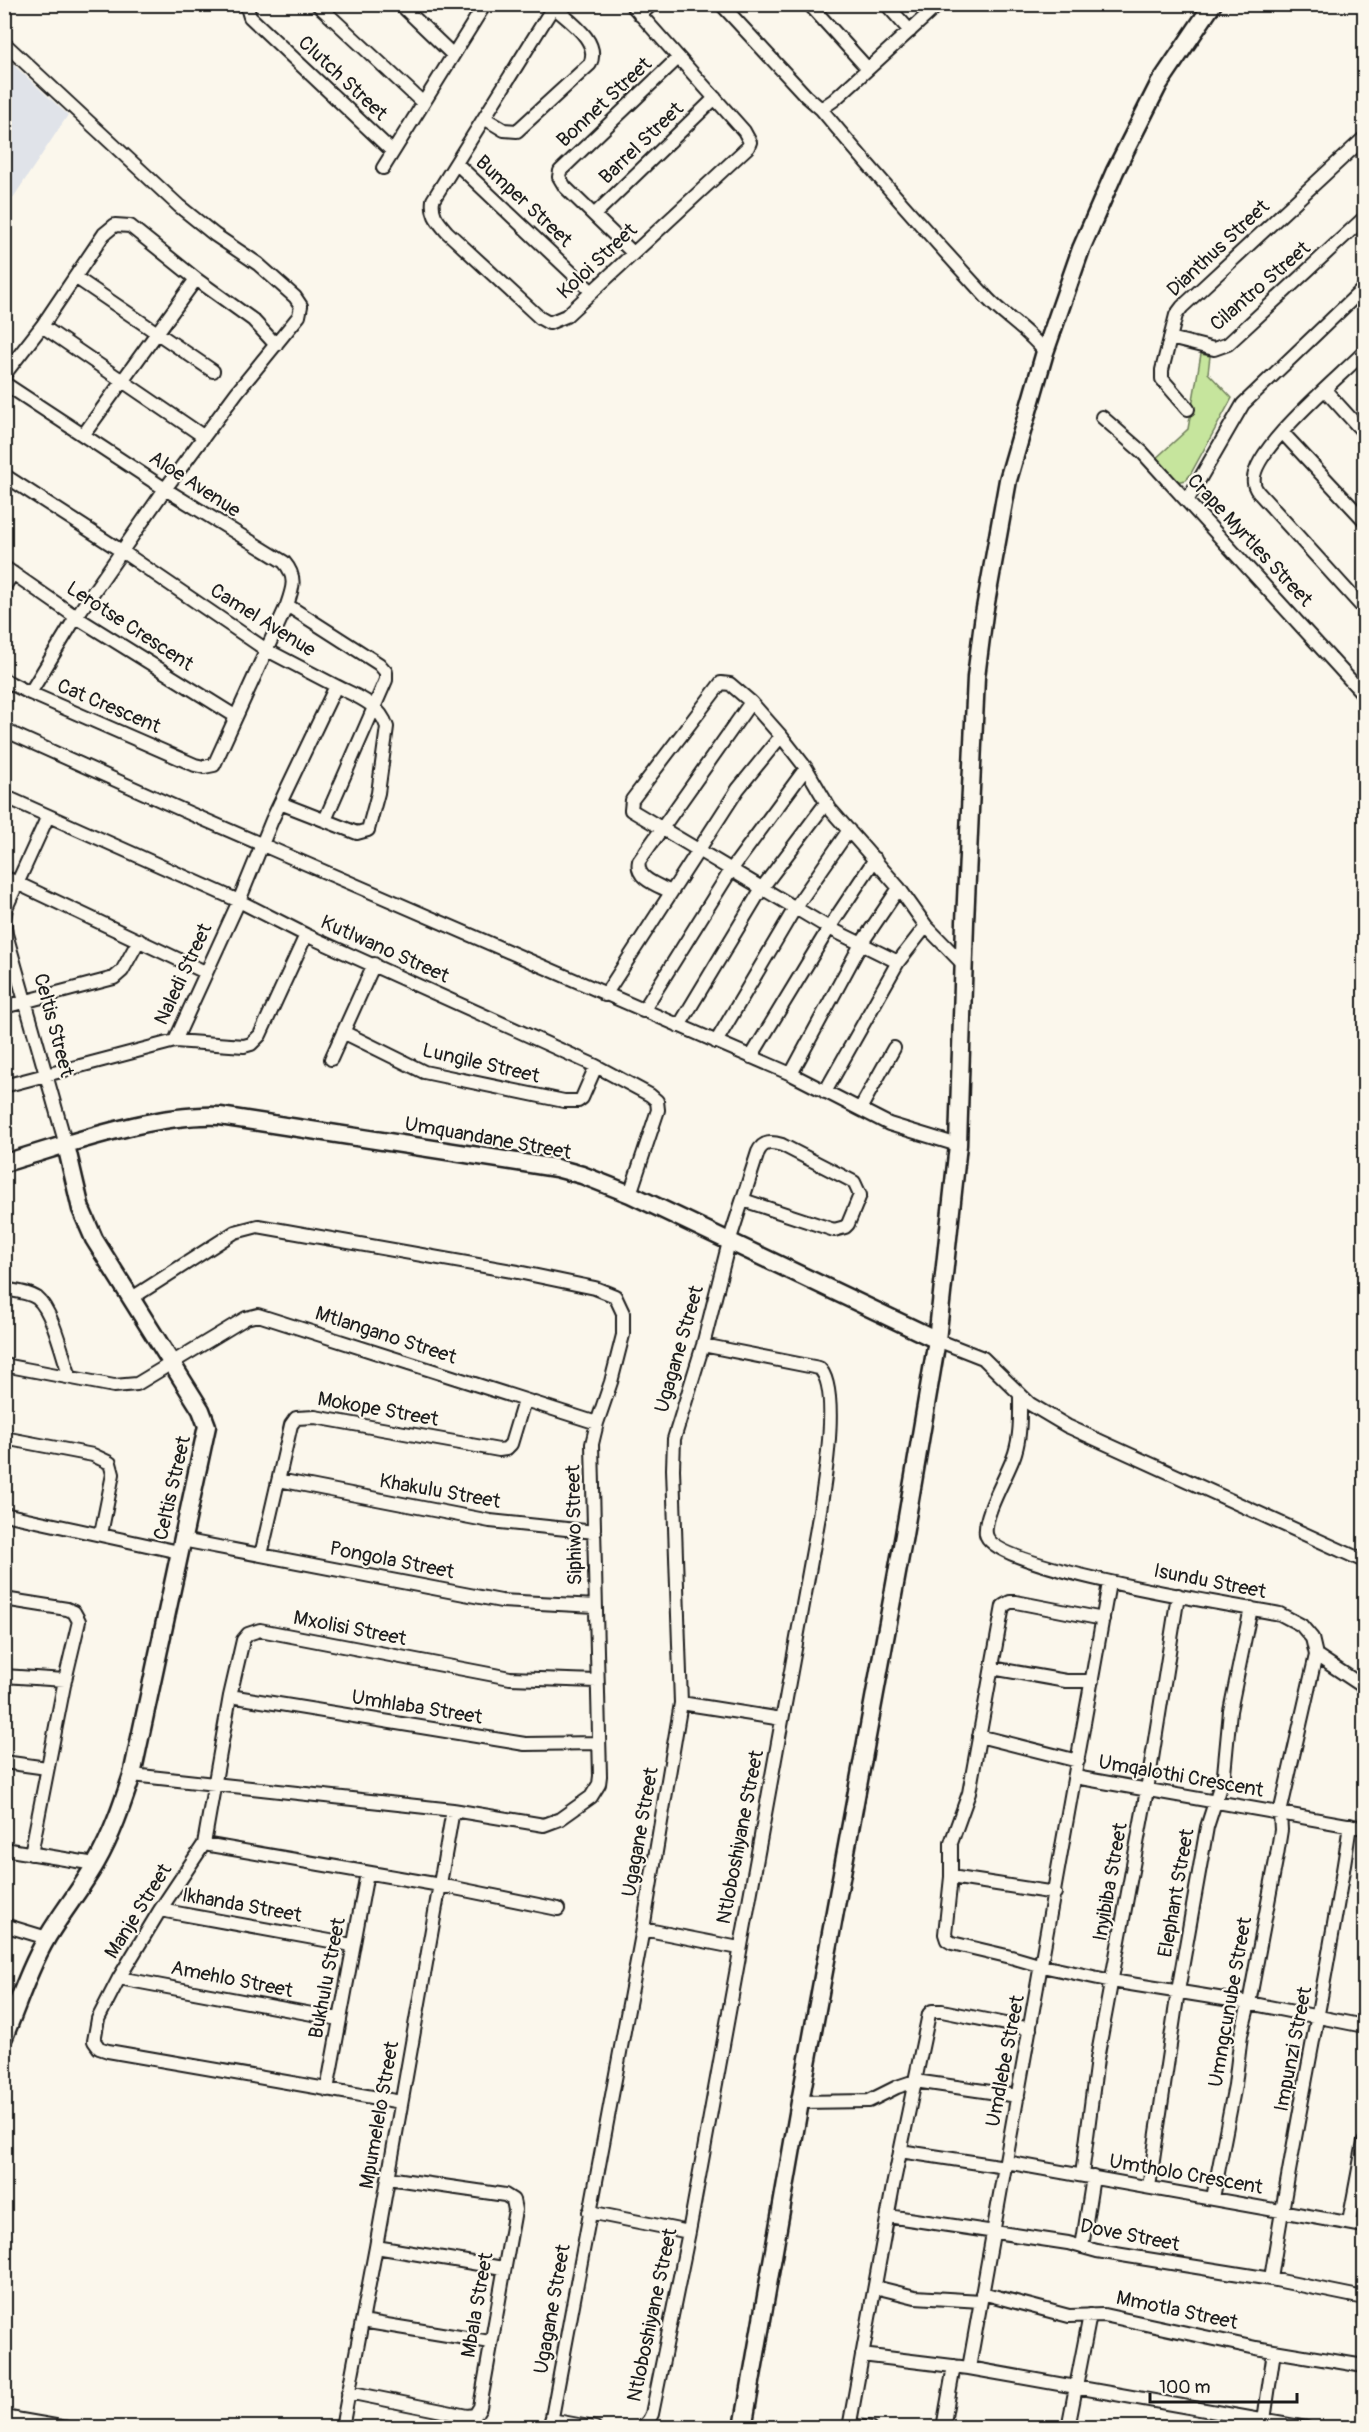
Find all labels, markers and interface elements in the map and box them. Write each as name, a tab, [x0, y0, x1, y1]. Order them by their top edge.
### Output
street label: Clutch Street	[293, 30, 394, 126]
street label: Bonnet Street	[551, 51, 657, 152]
street label: Barrel Street	[594, 96, 689, 189]
street label: Bumper Street	[470, 150, 578, 253]
street label: Dianthus Street	[1162, 194, 1275, 302]
street label: Koloi Street	[552, 217, 643, 304]
street label: Cilantro Street	[1205, 235, 1316, 336]
street label: Aloe Avenue	[145, 445, 246, 523]
street label: Crape Myrtles Street	[1182, 468, 1319, 612]
street label: Lerotse Crescent	[62, 576, 199, 677]
street label: Camel Avenue	[206, 578, 321, 662]
street label: Cat Crescent	[53, 673, 165, 739]
street label: Kutlwano Street	[317, 909, 454, 989]
street label: Naledi Street	[149, 918, 218, 1029]
street label: Celtis Street	[28, 971, 80, 1080]
street label: Lungile Street	[420, 1037, 543, 1089]
street label: Umquandane Street	[403, 1111, 574, 1165]
street label: Ugagane Street	[649, 1282, 709, 1415]
street label: Mtlangano Street	[312, 1300, 461, 1370]
street label: Mokope Street	[316, 1386, 441, 1432]
street label: Celtis Street	[148, 1433, 196, 1543]
street label: Siphiwo Street	[560, 1464, 588, 1586]
street label: Khakulu Street	[377, 1468, 503, 1514]
street label: Pongola Street	[328, 1536, 457, 1585]
street label: Isundu Street	[1152, 1558, 1269, 1604]
street label: Mxolisi Street	[291, 1605, 410, 1651]
street label: Umhlaba Street	[350, 1684, 485, 1730]
street label: Ntloboshiyane Street	[711, 1747, 769, 1926]
street label: Umqalothi Crescent	[1096, 1749, 1267, 1803]
street label: Ugagane Street	[616, 1764, 664, 1899]
street label: Inyibiba Street	[1087, 1820, 1133, 1943]
street label: Elephant Street	[1152, 1826, 1200, 1959]
street label: Manje Street	[99, 1858, 178, 1963]
street label: Ikhanda Street	[180, 1882, 305, 1928]
street label: Umngcunube Street	[1203, 1914, 1257, 2089]
street label: Bukhulu Street	[303, 1915, 351, 2041]
street label: Amehlo Street	[169, 1955, 296, 2003]
street label: Impunzi Street	[1269, 1983, 1318, 2114]
street label: Umdlebe Street	[980, 1992, 1030, 2129]
street label: Mpumelelo Street	[354, 2038, 404, 2191]
street label: Umtholo Crescent	[1107, 2148, 1266, 2200]
street label: Dove Street	[1078, 2213, 1183, 2257]
street label: Ntloboshiyane Street	[621, 2225, 683, 2404]
street label: Ugagane Street	[528, 2241, 576, 2376]
street label: Mbala Street	[455, 2250, 499, 2359]
street label: Mmotla Street	[1114, 2285, 1241, 2335]
scale bar	[1150, 2366, 1297, 2404]
text: 100 m	[1159, 2376, 1211, 2399]

